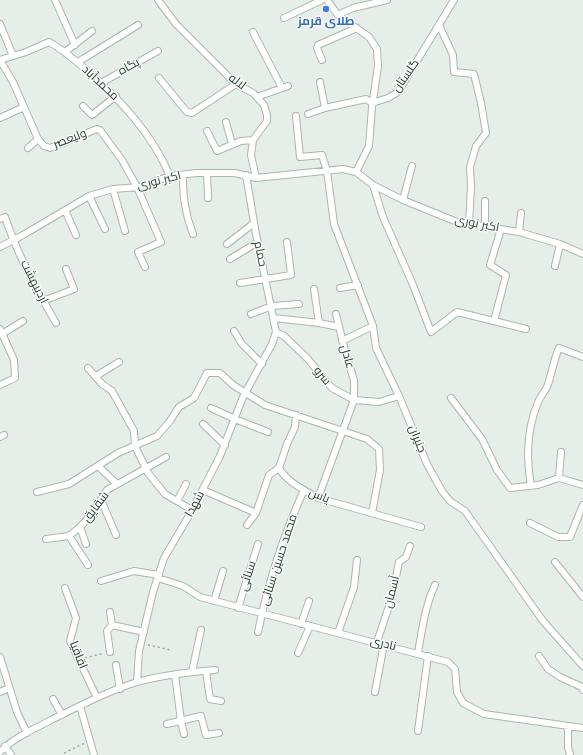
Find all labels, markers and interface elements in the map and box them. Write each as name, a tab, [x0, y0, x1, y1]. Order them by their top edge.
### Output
marker: طلای قرمز	[321, 4, 331, 14]
place label: طلای قرمز	[298, 15, 354, 29]
street label: پگاه	[116, 55, 142, 79]
street label: گلستان	[389, 57, 423, 95]
street label: محمدآباد	[79, 62, 121, 104]
street label: لاله	[225, 71, 249, 93]
street label: ولیعصر	[51, 126, 89, 152]
street label: اکبر نوری	[135, 169, 183, 193]
street label: اکبر نوری	[454, 213, 500, 235]
street label: حمام	[250, 240, 270, 268]
street label: اردیبهشت	[17, 258, 51, 306]
street label: عادل	[337, 343, 357, 371]
street label: سرو	[310, 364, 334, 388]
street label: جنیران	[405, 423, 429, 455]
street label: یاس	[306, 485, 332, 507]
street label: شهدا	[182, 488, 208, 520]
street label: شقایق	[80, 489, 112, 525]
street label: محمد حسین سنائی	[257, 512, 301, 608]
street label: سنائی	[236, 559, 260, 593]
street label: آسمان	[381, 574, 403, 610]
street label: نادری	[368, 634, 398, 654]
street label: اقاقیا	[66, 639, 90, 671]

